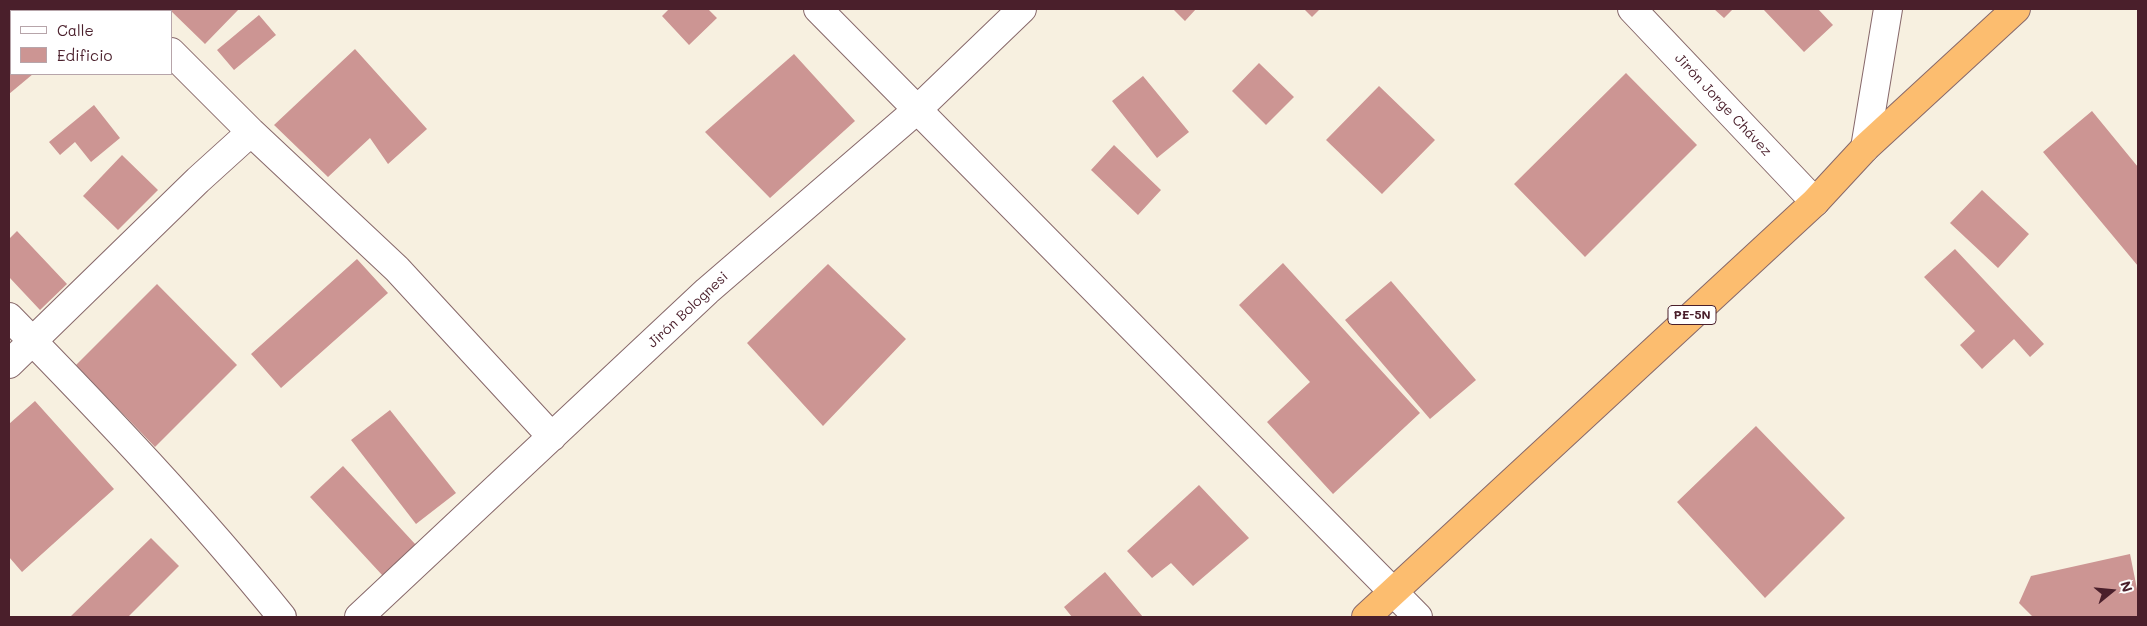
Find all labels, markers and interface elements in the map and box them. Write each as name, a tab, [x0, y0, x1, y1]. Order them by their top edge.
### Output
legend	[10, 10, 172, 75]
text: Calle	[57, 20, 94, 40]
text: Edificio	[57, 45, 112, 65]
street label: Jirón Jorge Chávez	[1671, 50, 1775, 160]
street label: Jirón Bolognesi	[644, 268, 732, 352]
road number: PE-5N	[1668, 306, 1716, 324]
north arrow	[2087, 566, 2137, 616]
text: N	[2116, 579, 2137, 594]

